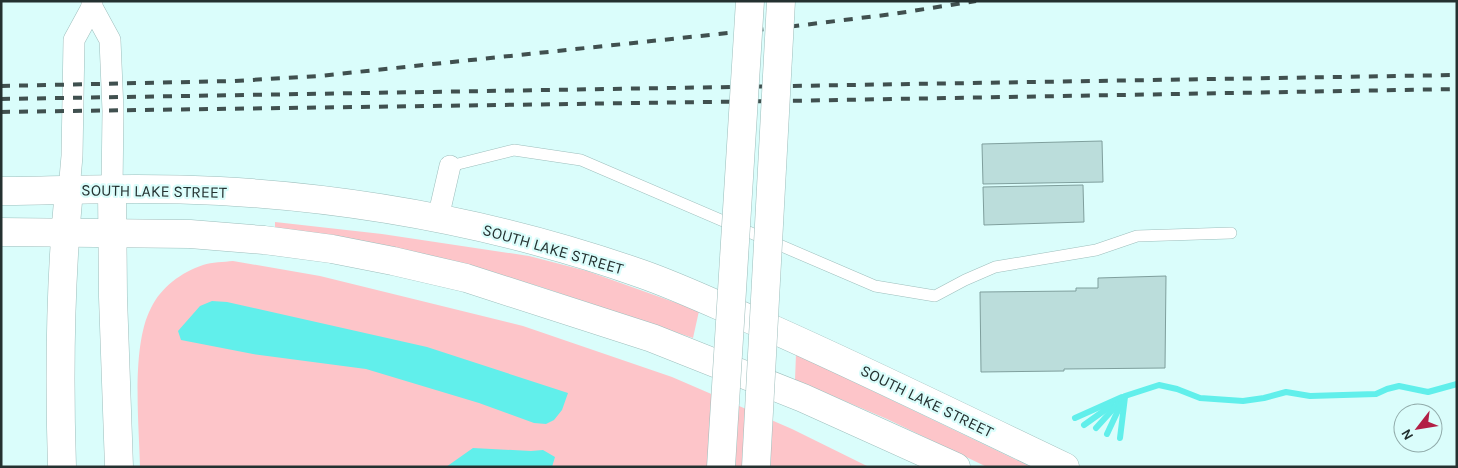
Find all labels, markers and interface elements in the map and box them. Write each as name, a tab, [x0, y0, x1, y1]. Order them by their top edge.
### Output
street label: SOUTH LAKE STREET	[81, 180, 227, 202]
street label: SOUTH LAKE STREET	[480, 220, 626, 278]
street label: SOUTH LAKE STREET	[857, 361, 997, 441]
north arrow	[1393, 403, 1443, 453]
text: N	[1397, 426, 1417, 443]

